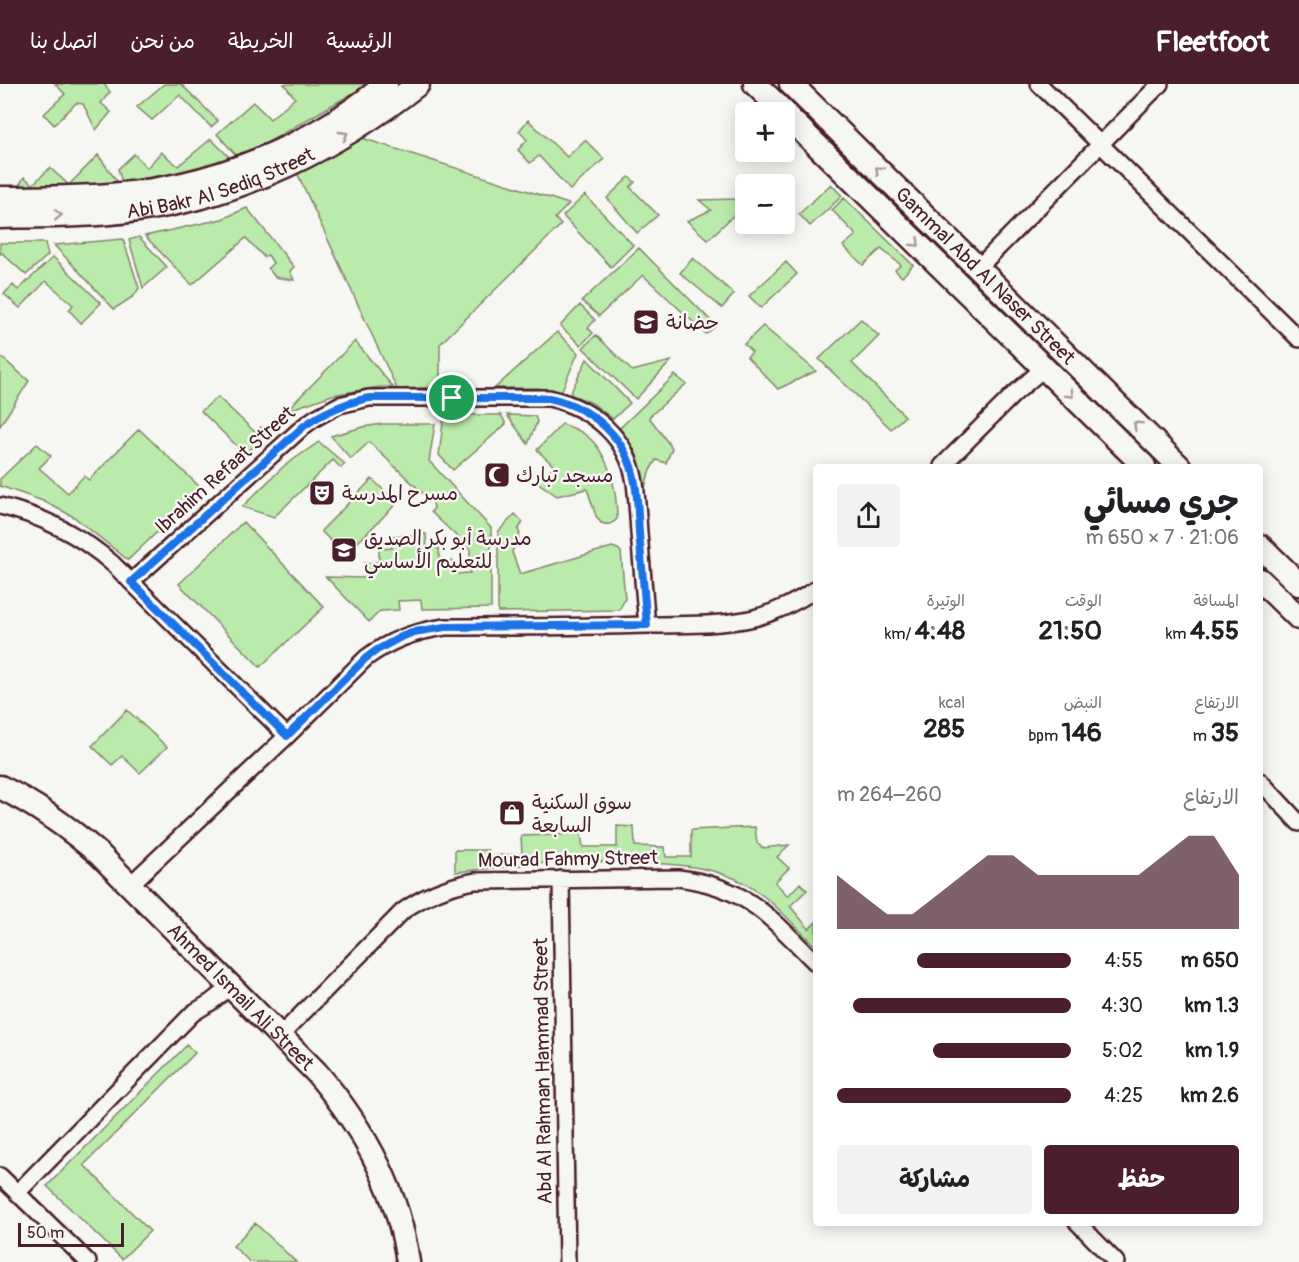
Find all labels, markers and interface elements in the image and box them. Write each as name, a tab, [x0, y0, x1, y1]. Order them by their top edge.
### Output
text: Fleetfoot	[1156, 25, 1269, 60]
text: اتصل بنا	[30, 28, 97, 55]
text: من نحن	[130, 28, 195, 55]
text: الخريطة	[228, 28, 293, 55]
text: الرئيسية	[326, 28, 392, 55]
map controls	[735, 102, 795, 234]
button: +	[735, 102, 795, 162]
one-way arrow	[338, 131, 348, 143]
street label: Abi Bakr Al Sediq Street	[125, 141, 319, 224]
one-way arrow	[875, 167, 886, 178]
button: −	[735, 174, 795, 234]
street label: Gammal Abd Al Naser Street	[890, 181, 1082, 370]
one-way arrow	[54, 209, 63, 222]
one-way arrow	[909, 235, 920, 246]
school or university icon: حضانة	[631, 307, 661, 337]
place label: حضانة	[666, 310, 719, 335]
pin	[426, 372, 477, 423]
icon: arrive	[435, 381, 468, 414]
one-way arrow	[1064, 387, 1074, 398]
street label: Ibrahim Refaat Street	[150, 400, 301, 540]
one-way arrow	[1133, 422, 1144, 433]
mosque icon: مسجد تبارك	[482, 460, 512, 490]
place label: مسجد تبارك	[516, 463, 613, 488]
theatre icon: مسرح المدرسة	[307, 478, 337, 508]
place label: مسرح المدرسة	[342, 481, 458, 507]
text: جري مسائي	[1084, 482, 1239, 523]
button: share	[837, 484, 900, 547]
text: 21:06 · 7 × 650 m	[1086, 525, 1239, 550]
place label: مدرسة أبو بكر الصديق للتعليم الأساسي	[364, 526, 532, 579]
school or university icon: مدرسة أبو بكر الصديق للتعليم الأساسي	[329, 535, 359, 565]
text: الوتيرة	[926, 591, 965, 611]
text: الوقت	[1065, 591, 1102, 611]
text: المسافة	[1193, 591, 1239, 611]
text: 4:48	[915, 615, 965, 647]
text: 21:50	[1039, 615, 1102, 647]
text: 4.55	[1190, 615, 1239, 647]
text: /km	[885, 624, 915, 644]
text: km	[1166, 624, 1190, 644]
text: kcal	[939, 693, 965, 713]
text: النبض	[1064, 693, 1102, 713]
text: الارتفاع	[1194, 693, 1239, 713]
text: 285	[923, 713, 965, 745]
text: 146	[1062, 717, 1102, 749]
text: 35	[1210, 717, 1239, 749]
text: bpm	[1029, 726, 1062, 746]
text: m	[1193, 726, 1210, 746]
text: 260–264 m	[837, 782, 942, 807]
text: الارتفاع	[1183, 785, 1239, 810]
place label: سوق السكنية السابعة	[532, 790, 632, 838]
shop icon: سوق السكنية السابعة	[497, 798, 527, 828]
street label: Mourad Fahmy Street	[478, 845, 659, 873]
street label: Ahmed Ismail Ali Street	[162, 917, 320, 1076]
street label: Abd Al Rahman Hammad Street	[528, 937, 558, 1204]
text: 4:55	[1104, 948, 1143, 973]
text: 650 m	[1181, 948, 1239, 973]
text: 4:30	[1101, 993, 1143, 1018]
text: 1.3 km	[1185, 993, 1239, 1018]
text: 5:02	[1102, 1038, 1143, 1063]
text: 1.9 km	[1186, 1038, 1239, 1063]
text: 4:25	[1104, 1083, 1143, 1108]
text: 2.6 km	[1181, 1083, 1239, 1108]
button: مشاركة	[837, 1145, 1032, 1214]
button: حفظ	[1044, 1145, 1239, 1214]
scale bar	[18, 1220, 124, 1248]
text: 50 m	[27, 1223, 64, 1243]

